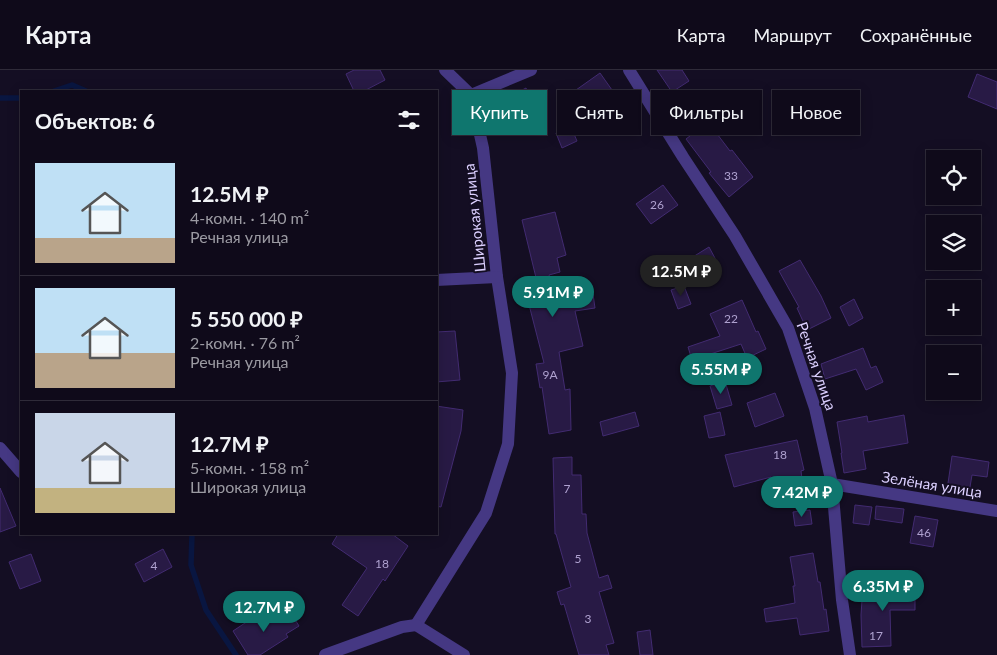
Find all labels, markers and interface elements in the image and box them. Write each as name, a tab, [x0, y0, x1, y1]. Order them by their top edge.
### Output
text: Карта	[25, 20, 92, 49]
text: Карта	[677, 24, 725, 46]
text: Маршрут	[753, 24, 832, 46]
text: Сохранённые	[860, 24, 972, 46]
chip: Купить	[452, 90, 547, 135]
chip: Снять	[557, 90, 641, 135]
chip: Фильтры	[651, 90, 762, 135]
chip: Новое	[772, 90, 860, 135]
icon: filters	[395, 106, 423, 134]
text: Объектов: 6	[35, 108, 155, 133]
map controls	[926, 150, 981, 400]
button: locate	[926, 150, 981, 205]
street label: Широкая улица	[459, 163, 489, 273]
house number: 33	[724, 168, 738, 183]
text: 12.5M ₽	[190, 181, 269, 206]
icon: home	[75, 183, 135, 243]
house number: 26	[650, 197, 664, 212]
text: 4-комн. · 140 m²	[190, 208, 309, 227]
button: layers	[926, 215, 981, 270]
text: Речная улица	[190, 227, 289, 246]
pin: 12.5M ₽	[635, 254, 727, 297]
text: 12.5M ₽	[651, 261, 711, 280]
pin: 5.91M ₽	[507, 276, 599, 318]
button: +	[926, 280, 981, 335]
text: 5.91M ₽	[523, 282, 583, 301]
text: 5 550 000 ₽	[190, 306, 303, 331]
icon: home	[75, 308, 135, 368]
house number: 22	[724, 311, 738, 326]
street label: Речная улица	[793, 319, 841, 413]
text: 2-комн. · 76 m²	[190, 333, 300, 352]
button: −	[926, 345, 981, 400]
text: Речная улица	[190, 352, 289, 371]
pin: 5.55M ₽	[675, 352, 767, 395]
text: 5.55M ₽	[691, 359, 751, 378]
house number: 9А	[542, 367, 558, 382]
text: 12.7M ₽	[190, 431, 269, 456]
icon: home	[75, 433, 135, 493]
house number: 18	[773, 447, 787, 462]
text: 5-комн. · 158 m²	[190, 458, 309, 477]
street label: Зелёная улица	[881, 467, 983, 501]
pin: 7.42M ₽	[756, 476, 848, 518]
text: Широкая улица	[190, 477, 306, 496]
house number: 7	[564, 481, 571, 496]
text: 7.42M ₽	[772, 482, 832, 501]
house number: 46	[917, 525, 931, 540]
house number: 5	[575, 551, 582, 566]
house number: 18	[375, 556, 389, 571]
house number: 4	[151, 558, 158, 573]
pin: 6.35M ₽	[837, 570, 929, 612]
text: 6.35M ₽	[853, 576, 913, 595]
pin: 12.7M ₽	[218, 590, 310, 633]
text: 12.7M ₽	[234, 597, 294, 616]
house number: 3	[585, 611, 592, 626]
house number: 17	[869, 628, 883, 643]

